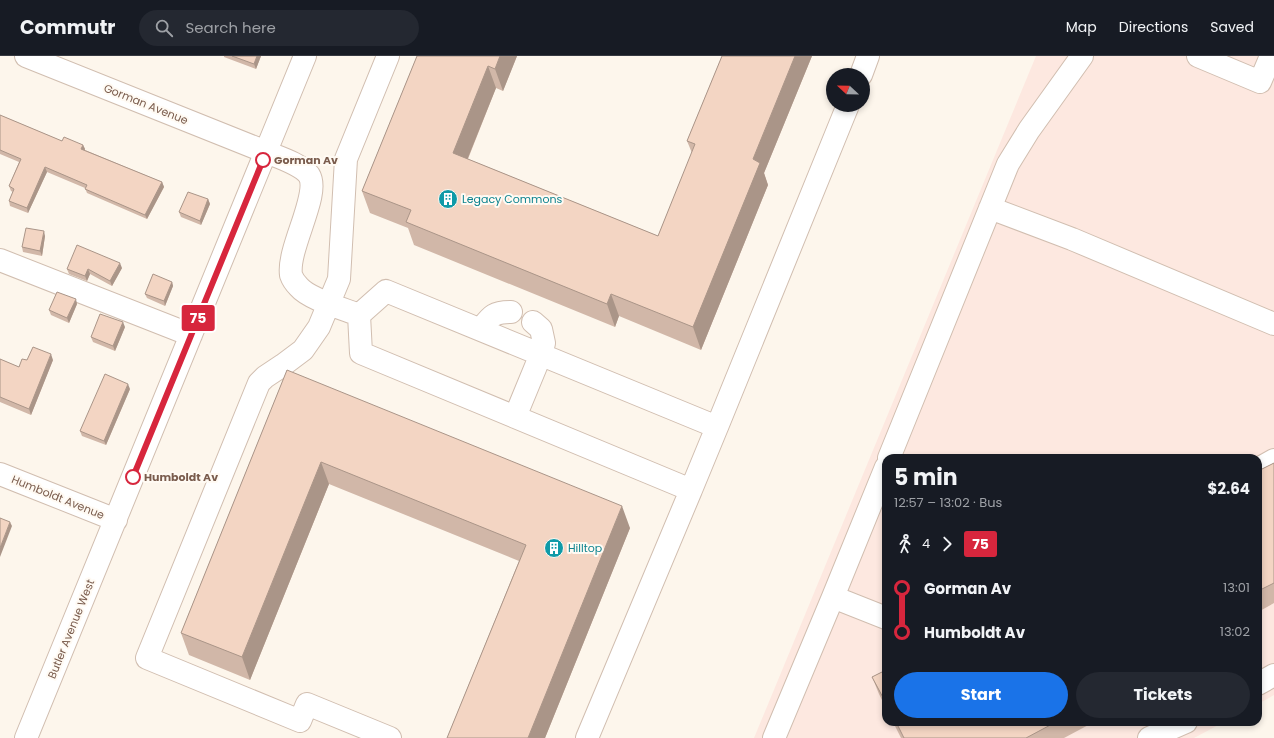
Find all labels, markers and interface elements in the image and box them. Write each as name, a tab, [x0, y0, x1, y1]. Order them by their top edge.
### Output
search box	[139, 10, 419, 46]
text: Commutr	[20, 14, 115, 41]
icon: search	[153, 17, 175, 39]
text: Search here	[185, 17, 276, 38]
text: Map	[1066, 17, 1097, 37]
text: Directions	[1119, 17, 1188, 37]
text: Saved	[1210, 17, 1254, 37]
north arrow	[826, 68, 870, 112]
map controls	[826, 68, 870, 112]
street label: Gorman Avenue	[101, 80, 191, 128]
marker: Gorman Av	[255, 152, 271, 168]
place label: Gorman Av	[274, 152, 338, 168]
building icon: Legacy Commons	[437, 188, 459, 210]
place label: Legacy Commons	[462, 191, 563, 207]
line badge: 75	[180, 305, 216, 331]
text: 75	[190, 308, 206, 328]
text: 5 min	[894, 462, 958, 493]
marker: Humboldt Av	[125, 469, 141, 485]
place label: Humboldt Av	[144, 469, 218, 485]
street label: Humboldt Avenue	[9, 471, 107, 523]
text: $2.64	[1208, 478, 1250, 499]
text: 12:57 – 13:02 · Bus	[894, 493, 1002, 512]
icon: walk	[894, 533, 916, 555]
icon: forward	[936, 533, 958, 555]
text: 4	[922, 534, 930, 553]
text: 75	[972, 534, 989, 554]
building icon: Hilltop	[543, 537, 565, 559]
place label: Hilltop	[568, 540, 602, 556]
street label: Butler Avenue West	[44, 577, 98, 681]
text: Gorman Av	[924, 578, 1011, 599]
text: 13:01	[1223, 578, 1250, 597]
text: Humboldt Av	[924, 622, 1025, 643]
text: 13:02	[1220, 622, 1250, 641]
button: Start	[894, 672, 1068, 718]
button: Tickets	[1076, 672, 1250, 718]

